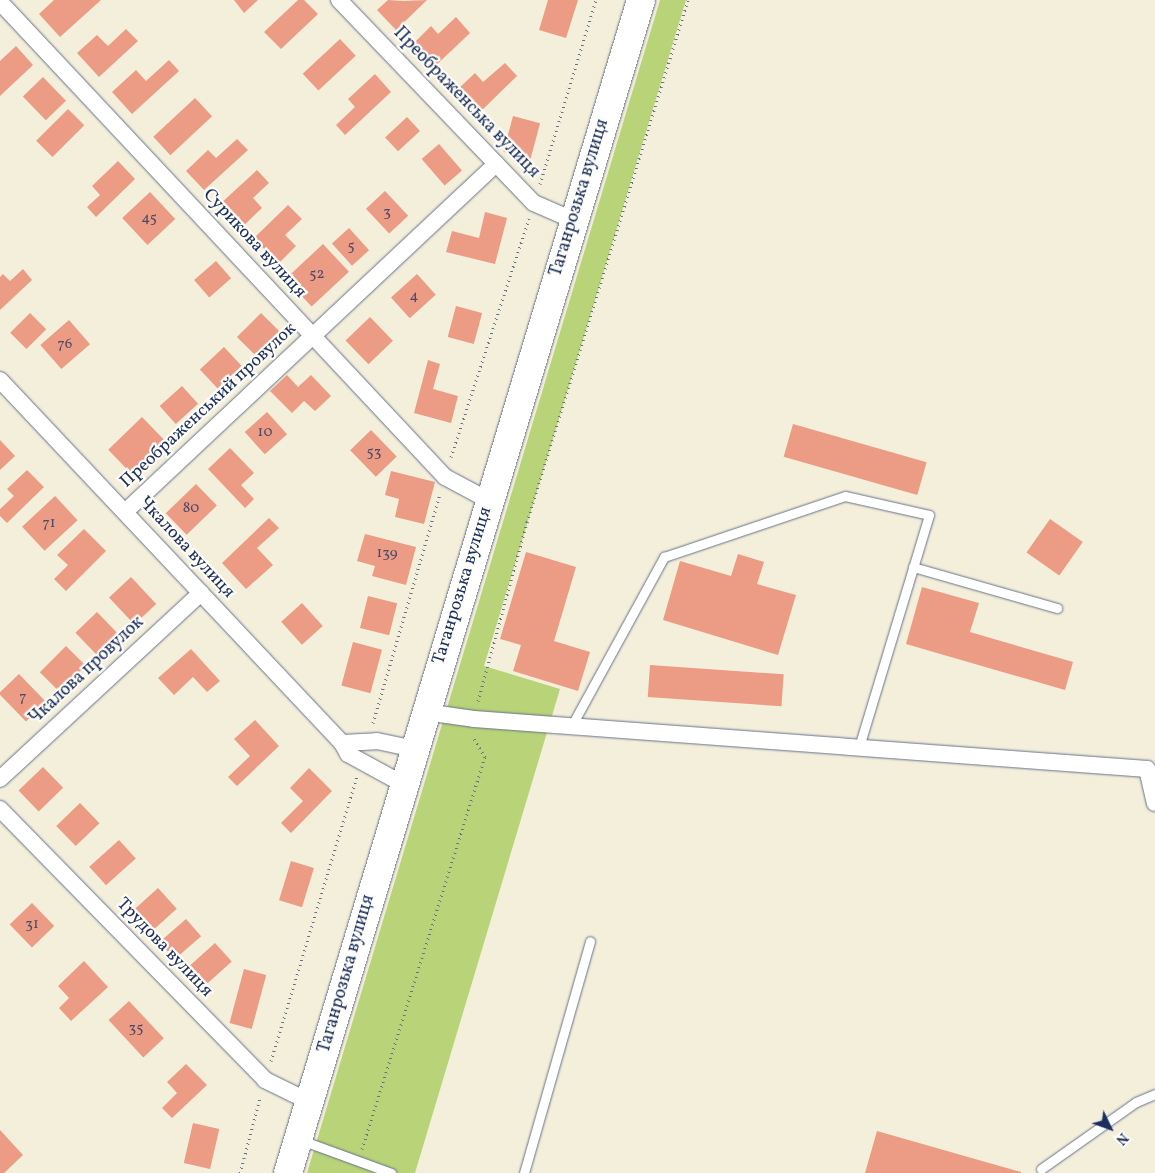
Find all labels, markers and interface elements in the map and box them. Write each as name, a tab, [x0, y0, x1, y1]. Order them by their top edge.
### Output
street label: Преображенська вулиця	[388, 23, 544, 183]
street label: Таганрозька вулиця	[546, 117, 614, 279]
street label: Сурикова вулиця	[198, 185, 310, 303]
house number: 3	[383, 204, 391, 222]
house number: 45	[141, 210, 157, 228]
house number: 5	[347, 238, 355, 256]
house number: 52	[309, 266, 325, 284]
house number: 4	[410, 288, 418, 306]
street label: Преображенський провулок	[117, 319, 301, 493]
house number: 76	[58, 336, 72, 354]
house number: 10	[258, 424, 272, 442]
house number: 53	[367, 444, 381, 462]
street label: Чкалова вулиця	[133, 493, 239, 603]
house number: 80	[183, 500, 199, 518]
street label: Таганрозька вулиця	[429, 505, 497, 667]
house number: 71	[42, 515, 56, 533]
house number: 139	[377, 545, 397, 563]
street label: Чкалова провулок	[25, 612, 149, 730]
house number: 7	[19, 689, 27, 707]
street label: Таганрозька вулиця	[314, 892, 380, 1056]
street label: Трудова вулиця	[111, 894, 217, 1002]
house number: 31	[25, 916, 39, 934]
house number: 35	[129, 1020, 143, 1038]
north arrow	[1085, 1103, 1135, 1153]
text: N	[1111, 1128, 1132, 1149]

